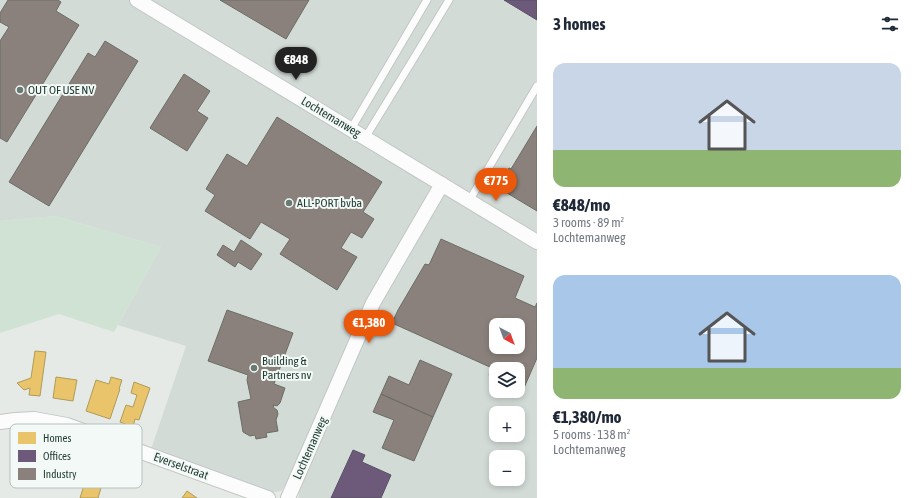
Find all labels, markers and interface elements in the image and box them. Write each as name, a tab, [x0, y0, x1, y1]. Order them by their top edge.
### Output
icon: filters	[879, 13, 901, 35]
text: 3 homes	[553, 14, 606, 34]
pin: €848	[272, 47, 320, 81]
text: €848	[284, 52, 308, 67]
place label: OUT OF USE NV	[28, 83, 94, 97]
marker: OUT OF USE NV	[15, 85, 25, 95]
icon: home	[691, 89, 763, 161]
street label: Lochtemanweg	[299, 94, 364, 141]
pin: €775	[472, 168, 520, 202]
text: €775	[484, 173, 508, 188]
text: €848/mo	[553, 195, 611, 215]
place label: ALL-PORT bvba	[297, 196, 362, 210]
marker: ALL-PORT bvba	[284, 198, 294, 208]
text: 3 rooms · 89 m²	[553, 215, 624, 230]
text: Lochtemanweg	[553, 230, 626, 245]
icon: home	[691, 301, 763, 373]
pin: €1,380	[336, 310, 402, 344]
text: €1,380	[353, 315, 385, 330]
north arrow	[489, 318, 525, 354]
map controls	[489, 318, 525, 486]
place label: Building & Partners nv	[262, 354, 312, 382]
button: layers	[489, 362, 525, 398]
marker: Building & Partners nv	[249, 363, 259, 373]
button: +	[489, 406, 525, 442]
text: €1,380/mo	[553, 407, 622, 427]
street label: Lochtemanweg	[290, 414, 330, 481]
legend	[10, 424, 142, 488]
text: 5 rooms · 138 m²	[553, 427, 630, 442]
text: Homes	[43, 432, 71, 444]
text: Lochtemanweg	[553, 442, 626, 457]
text: Offices	[43, 450, 71, 462]
street label: Everselstraat	[152, 450, 211, 483]
button: −	[489, 450, 525, 486]
text: Industry	[43, 468, 77, 480]

